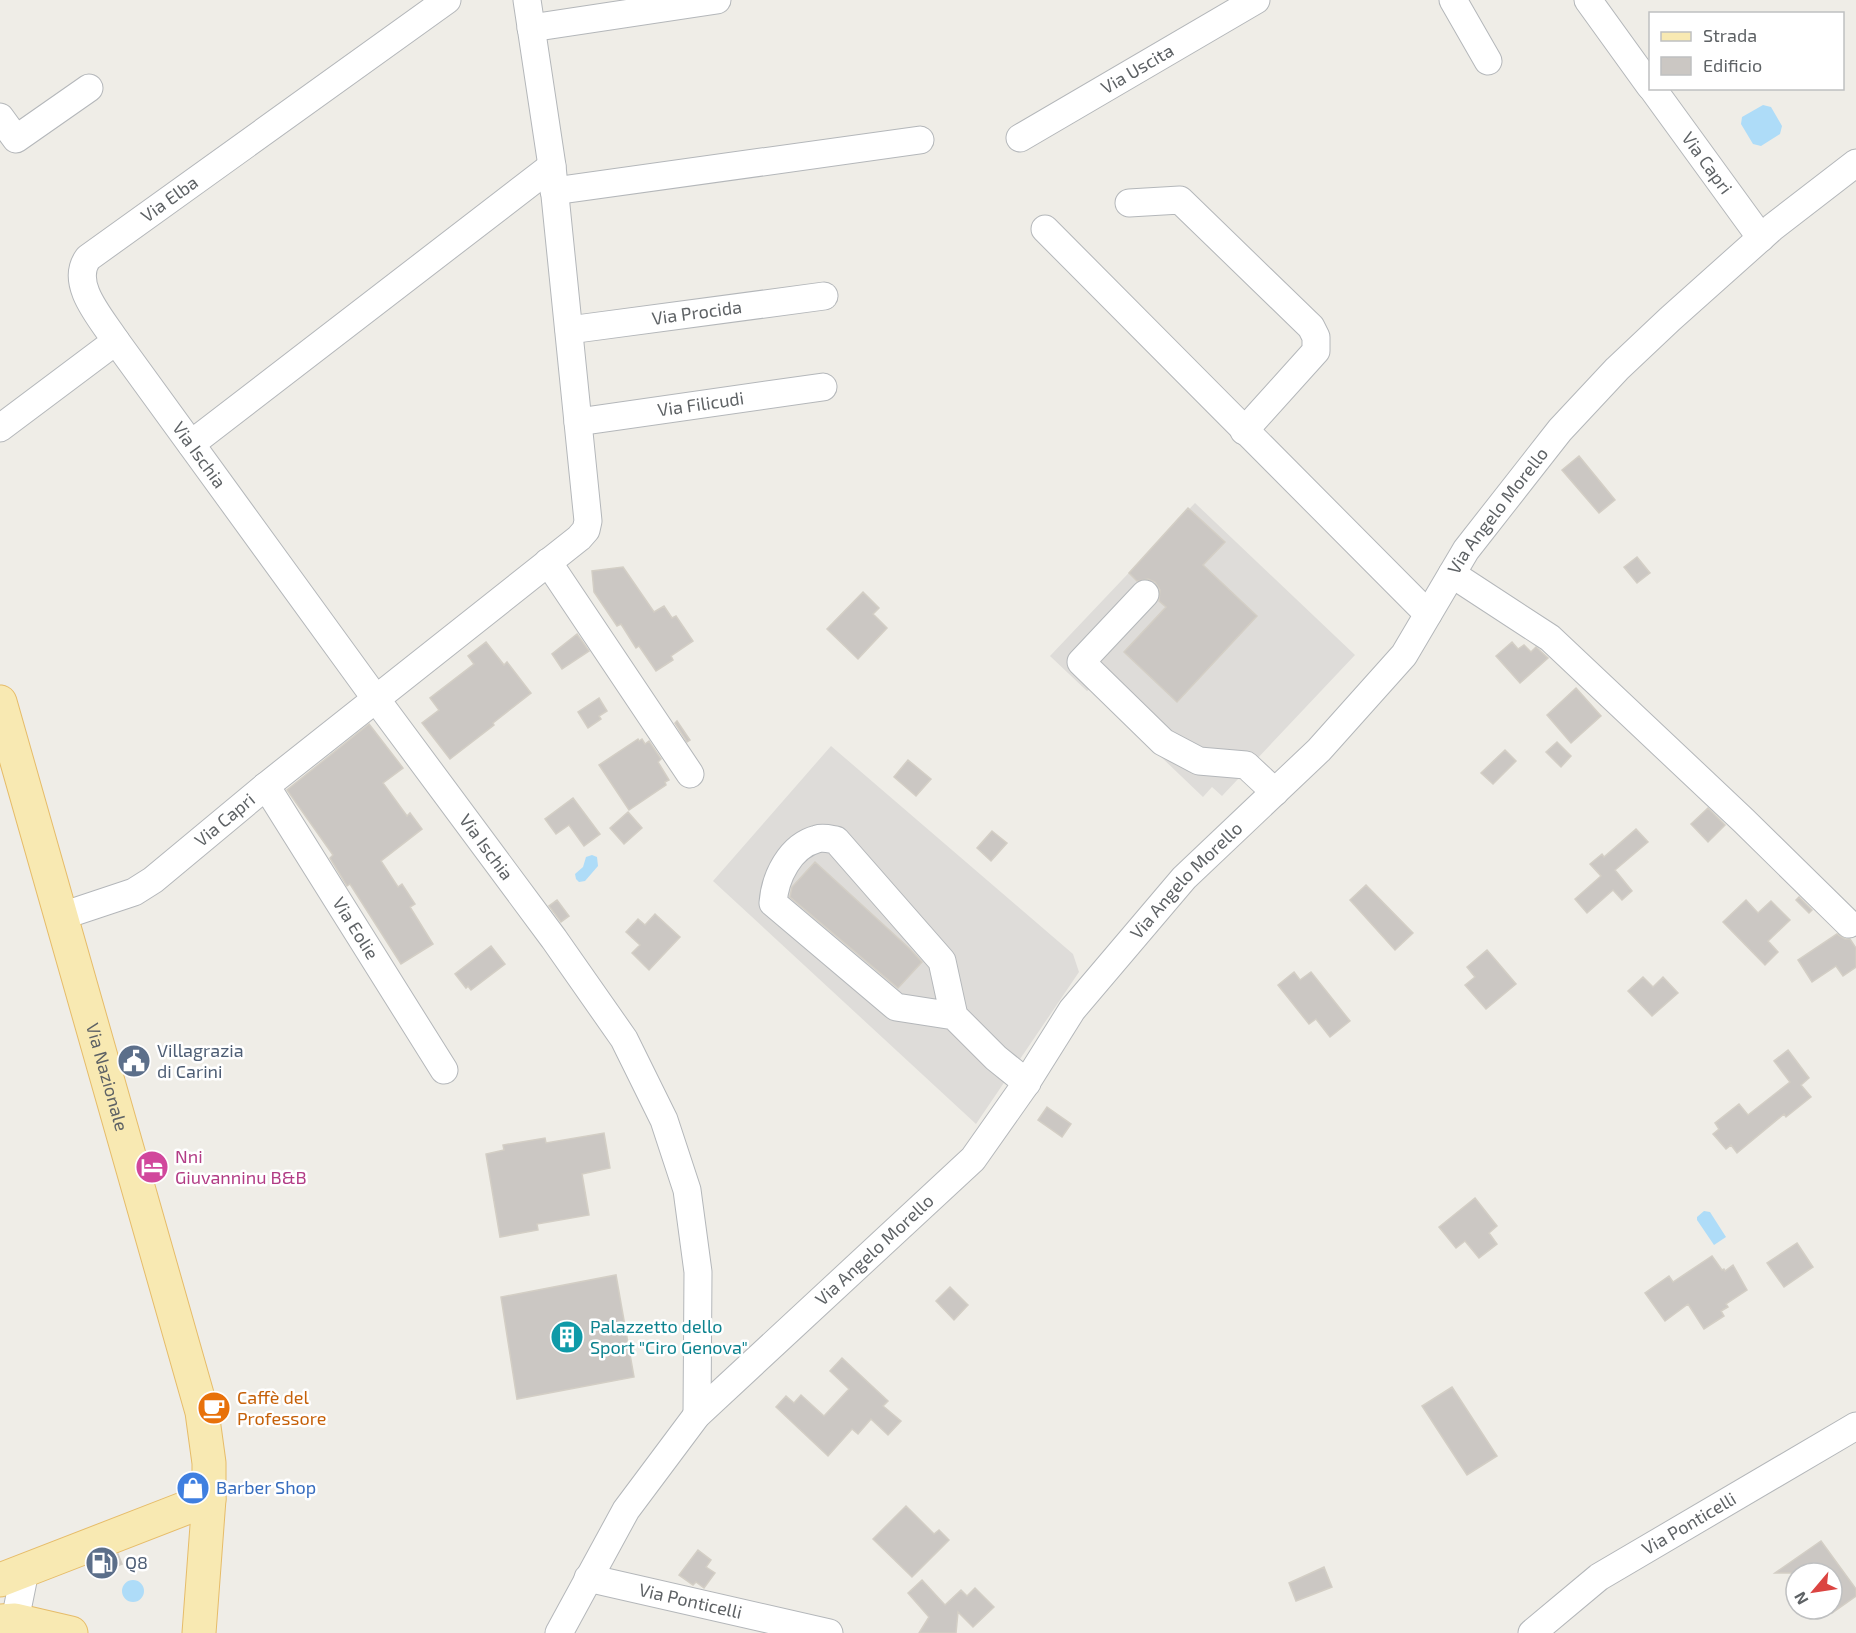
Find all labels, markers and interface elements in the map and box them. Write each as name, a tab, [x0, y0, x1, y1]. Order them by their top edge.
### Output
legend	[1649, 12, 1844, 90]
text: Strada	[1703, 24, 1757, 46]
street label: Via Uscita	[1097, 39, 1177, 98]
text: Edificio	[1703, 54, 1762, 76]
street label: Via Capri	[1678, 127, 1737, 198]
street label: Via Elba	[136, 171, 202, 226]
street label: Via Procida	[650, 295, 743, 329]
street label: Via Filicudi	[656, 386, 745, 421]
street label: Via Ischia	[168, 417, 231, 492]
street label: Via Angelo Morello	[1442, 443, 1552, 578]
street label: Via Capri	[190, 788, 259, 851]
street label: Via Ischia	[455, 809, 518, 884]
street label: Via Angelo Morello	[1125, 817, 1246, 943]
street label: Via Eolie	[328, 893, 384, 963]
street label: Via Nazionale	[82, 1020, 133, 1133]
place label: Villagrazia di Carini	[157, 1039, 244, 1082]
public building icon: Villagrazia di Carini	[116, 1043, 152, 1079]
place label: Nni Giuvanninu B&B	[175, 1145, 307, 1188]
hotel icon: Nni Giuvanninu B&B	[134, 1149, 170, 1185]
street label: Via Angelo Morello	[810, 1189, 938, 1310]
place label: Palazzetto dello Sport "Ciro Genova"	[590, 1315, 748, 1358]
building icon: Palazzetto dello Sport "Ciro Genova"	[549, 1319, 585, 1355]
place label: Caffè del Professore	[237, 1386, 326, 1429]
cafe icon: Caffè del Professore	[196, 1390, 232, 1426]
shop icon: Barber Shop	[175, 1470, 211, 1506]
place label: Barber Shop	[216, 1476, 316, 1498]
street label: Via Ponticelli	[1638, 1487, 1740, 1559]
fuel station icon: Q8	[84, 1545, 120, 1581]
place label: Q8	[125, 1551, 148, 1573]
north arrow	[1784, 1561, 1844, 1621]
street label: Via Ponticelli	[637, 1578, 744, 1623]
text: N	[1789, 1589, 1812, 1608]

